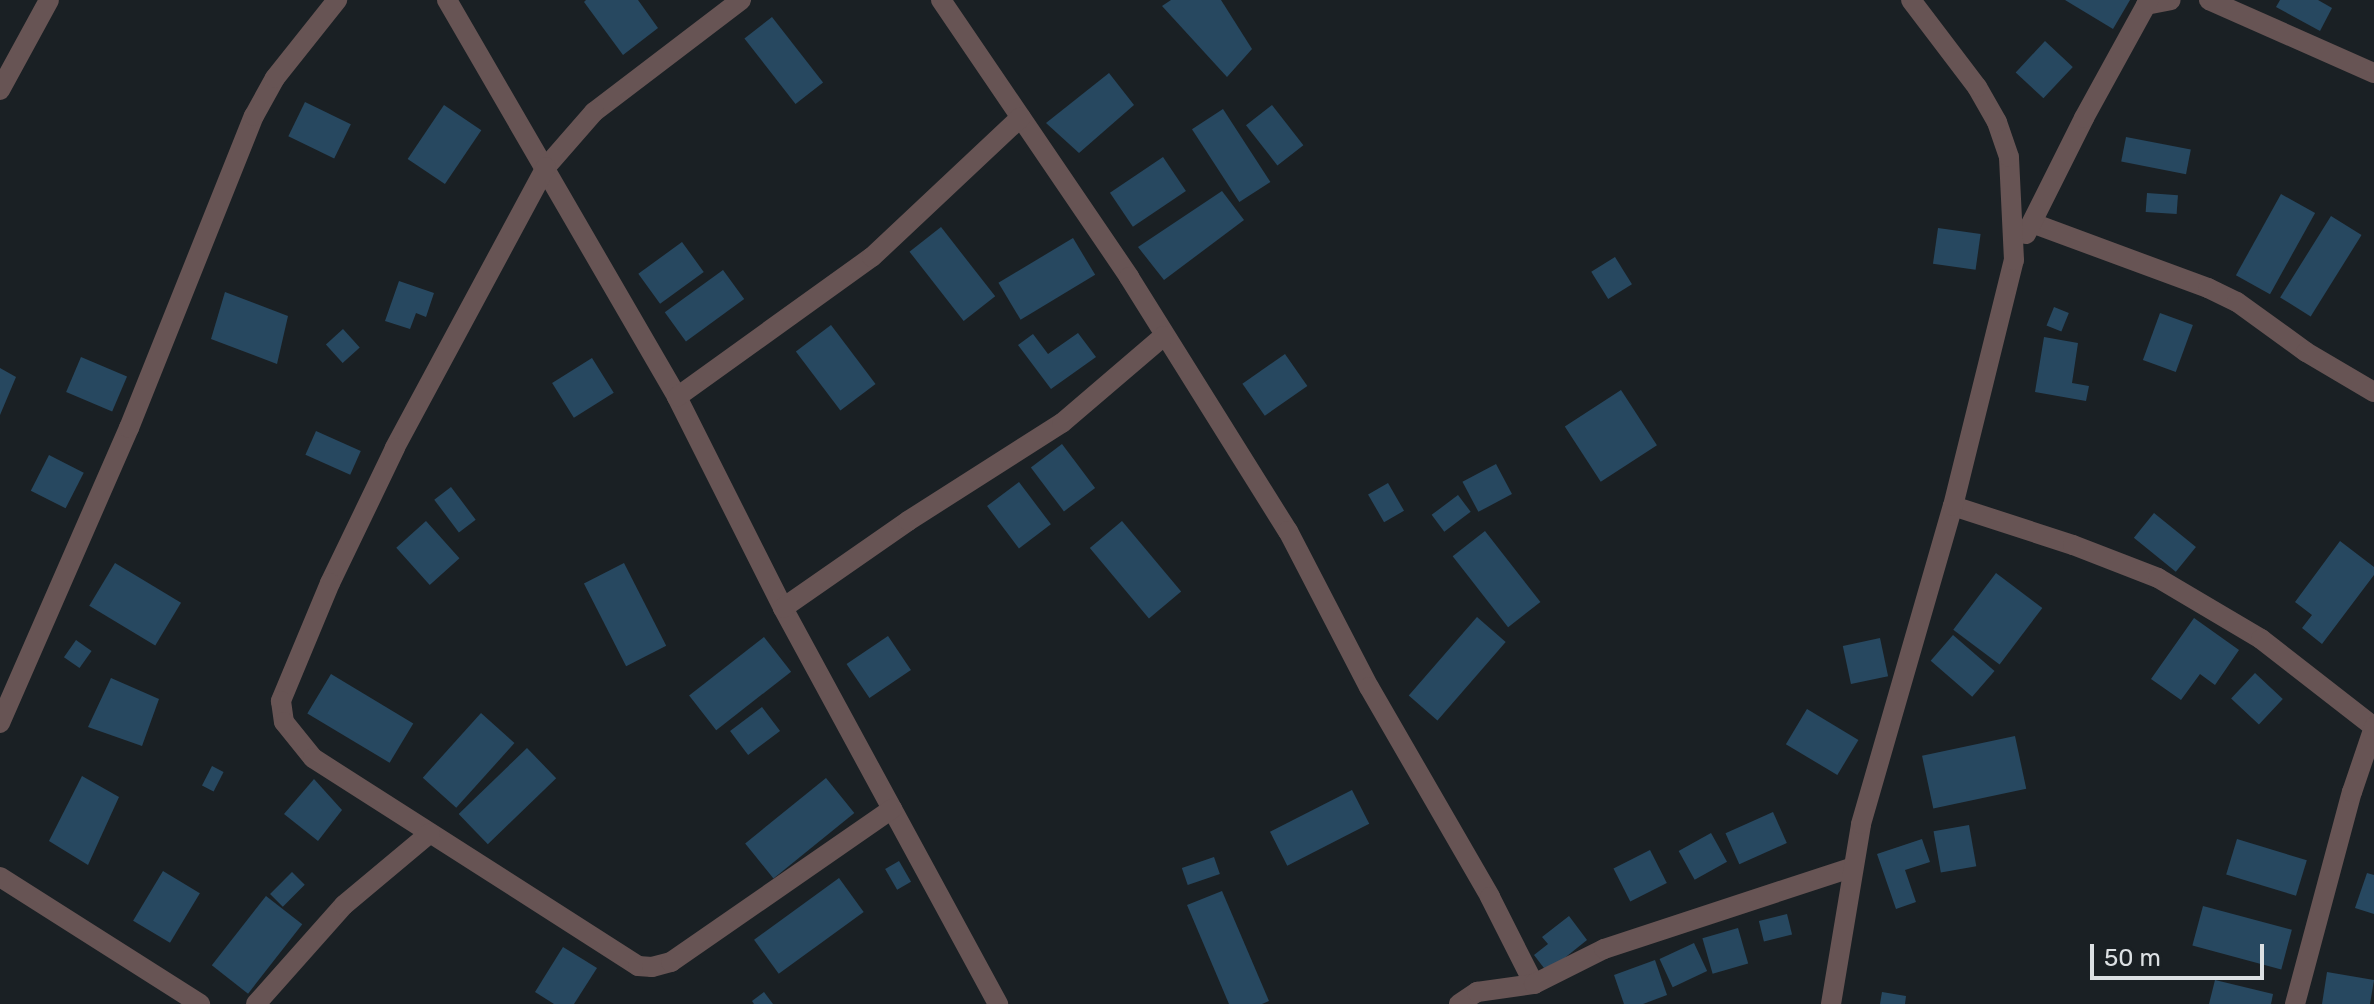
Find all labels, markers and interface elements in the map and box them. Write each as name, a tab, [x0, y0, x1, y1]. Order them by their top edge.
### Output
scale bar	[2094, 928, 2268, 978]
text: 50 m	[2104, 944, 2161, 972]

